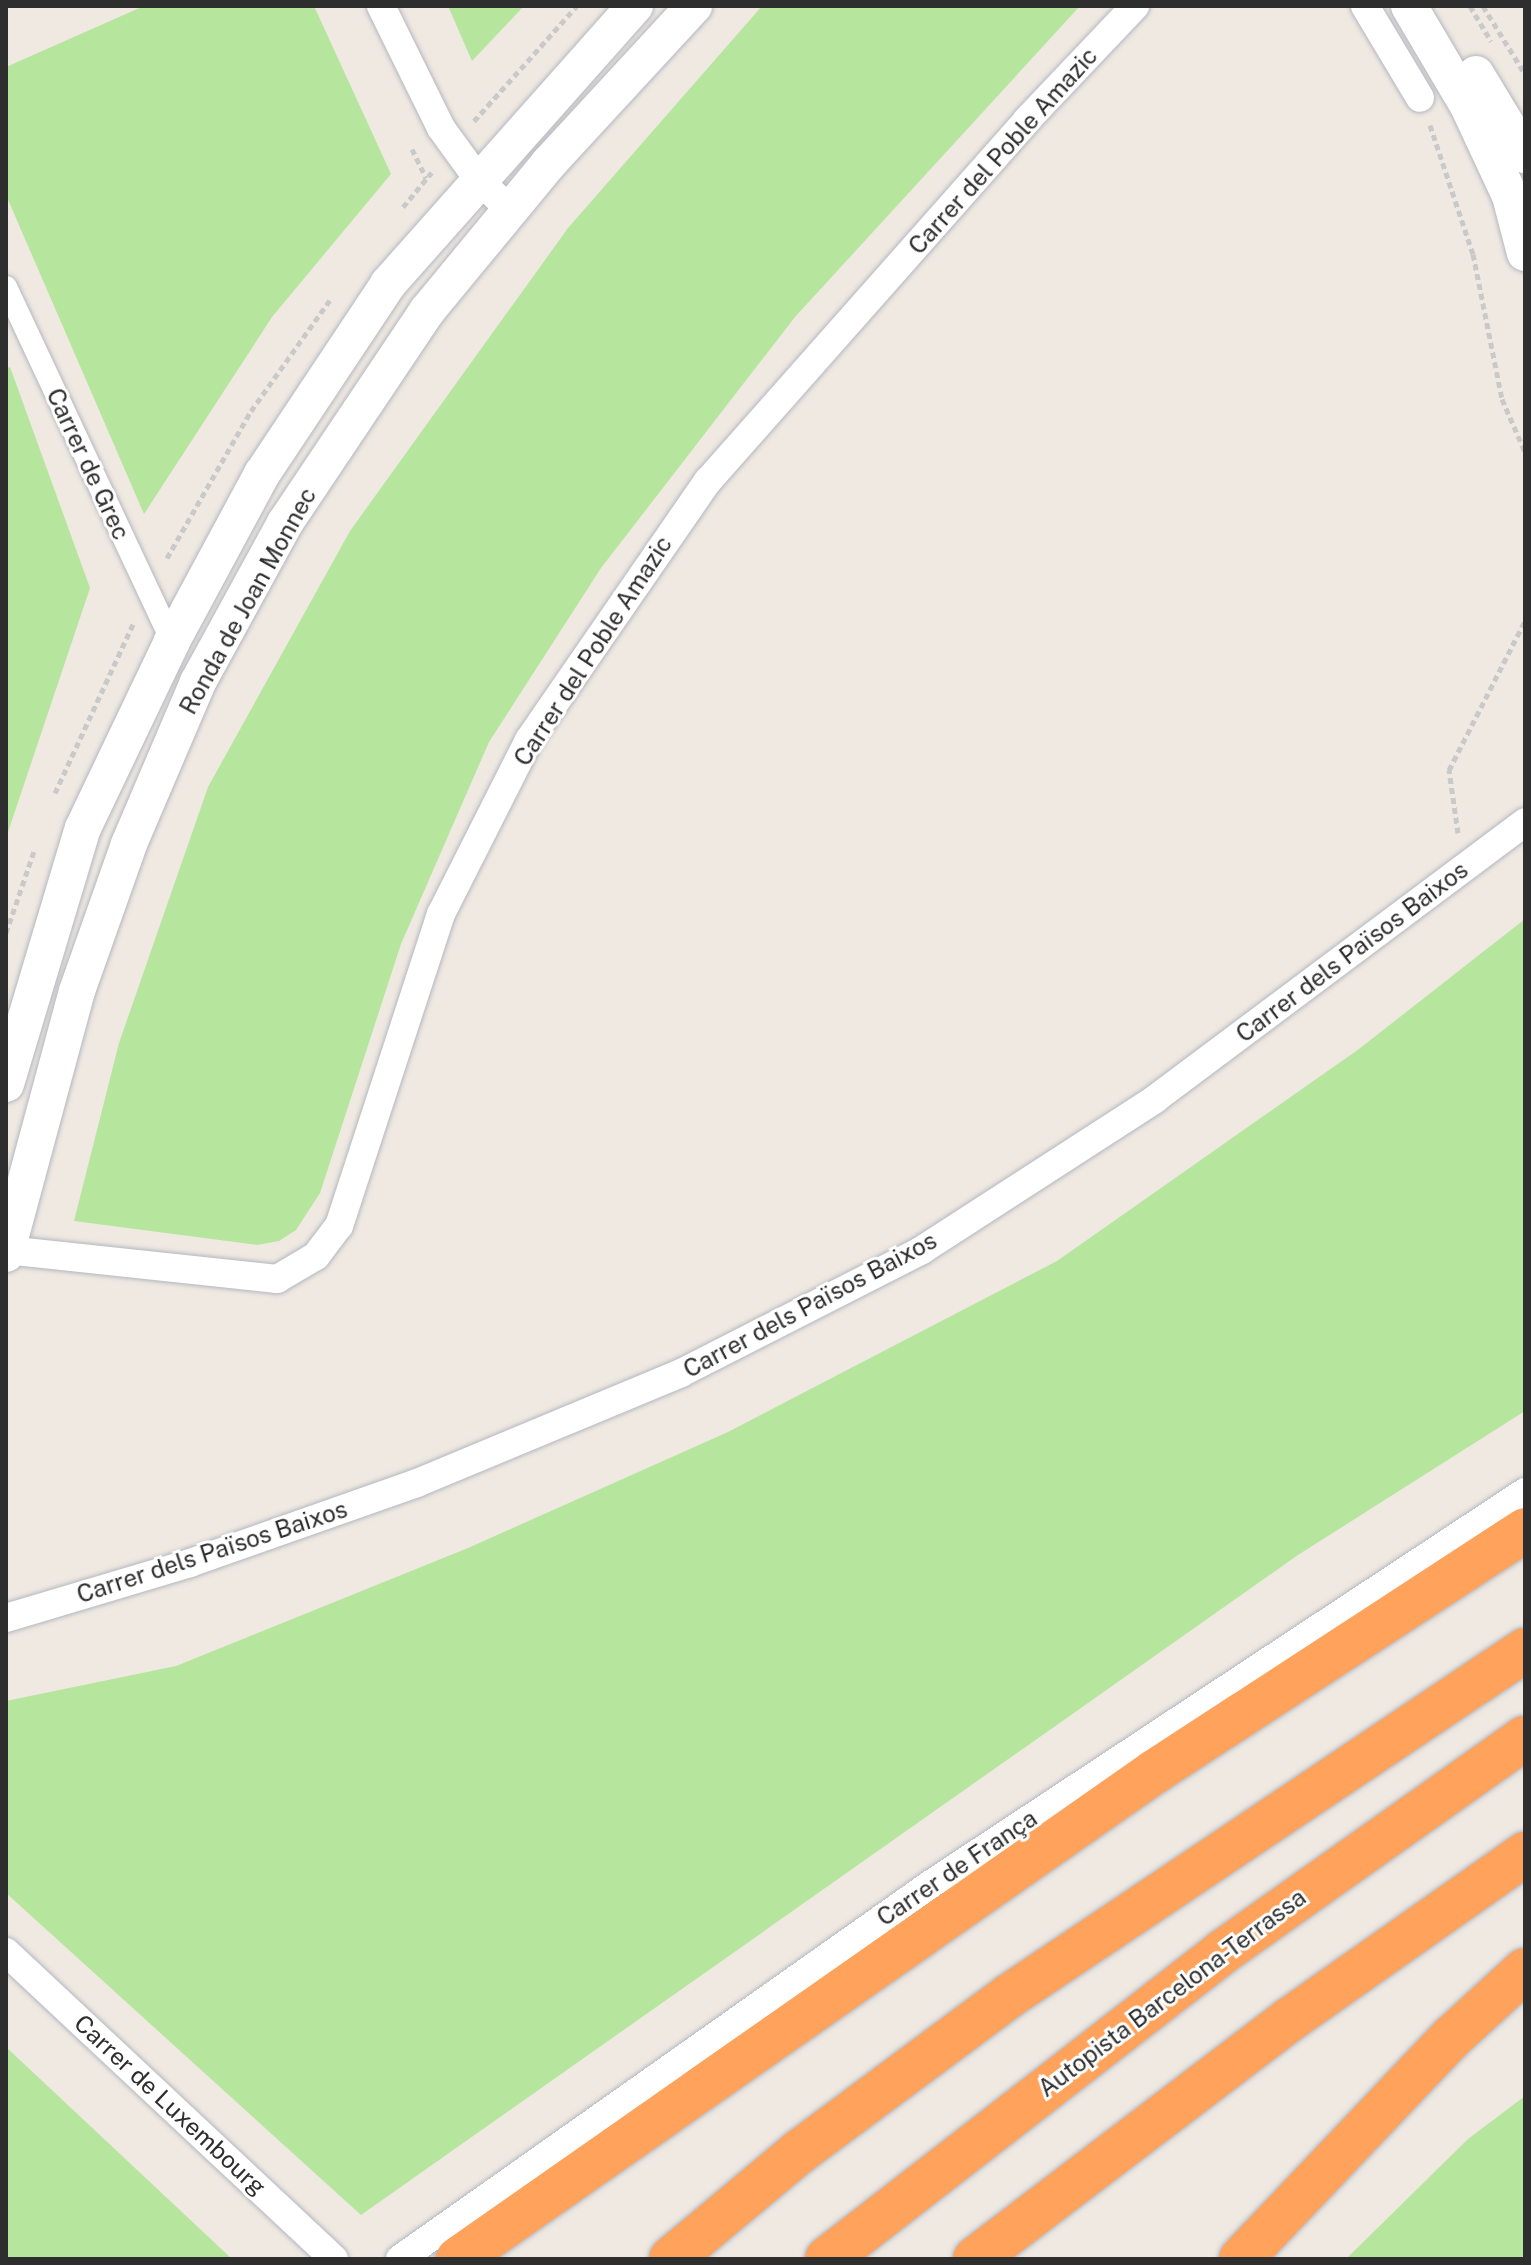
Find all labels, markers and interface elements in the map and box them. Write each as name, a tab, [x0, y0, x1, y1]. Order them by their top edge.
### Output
street label: Carrer del Poble Amazic	[902, 42, 1104, 260]
street label: Carrer de Grec	[40, 384, 136, 544]
street label: Ronda de Joan Monnec	[174, 482, 322, 720]
street label: Carrer del Poble Amazic	[508, 531, 678, 771]
street label: Carrer dels Països Baixos	[1230, 855, 1474, 1049]
street label: Carrer dels Països Baixos	[678, 1226, 942, 1384]
street label: Carrer dels Països Baixos	[73, 1495, 351, 1609]
street label: Carrer de França	[871, 1804, 1043, 1932]
street label: Autopista Barcelona-Terrassa	[1033, 1883, 1311, 2103]
street label: Carrer de Luxembourg	[68, 2009, 272, 2201]

